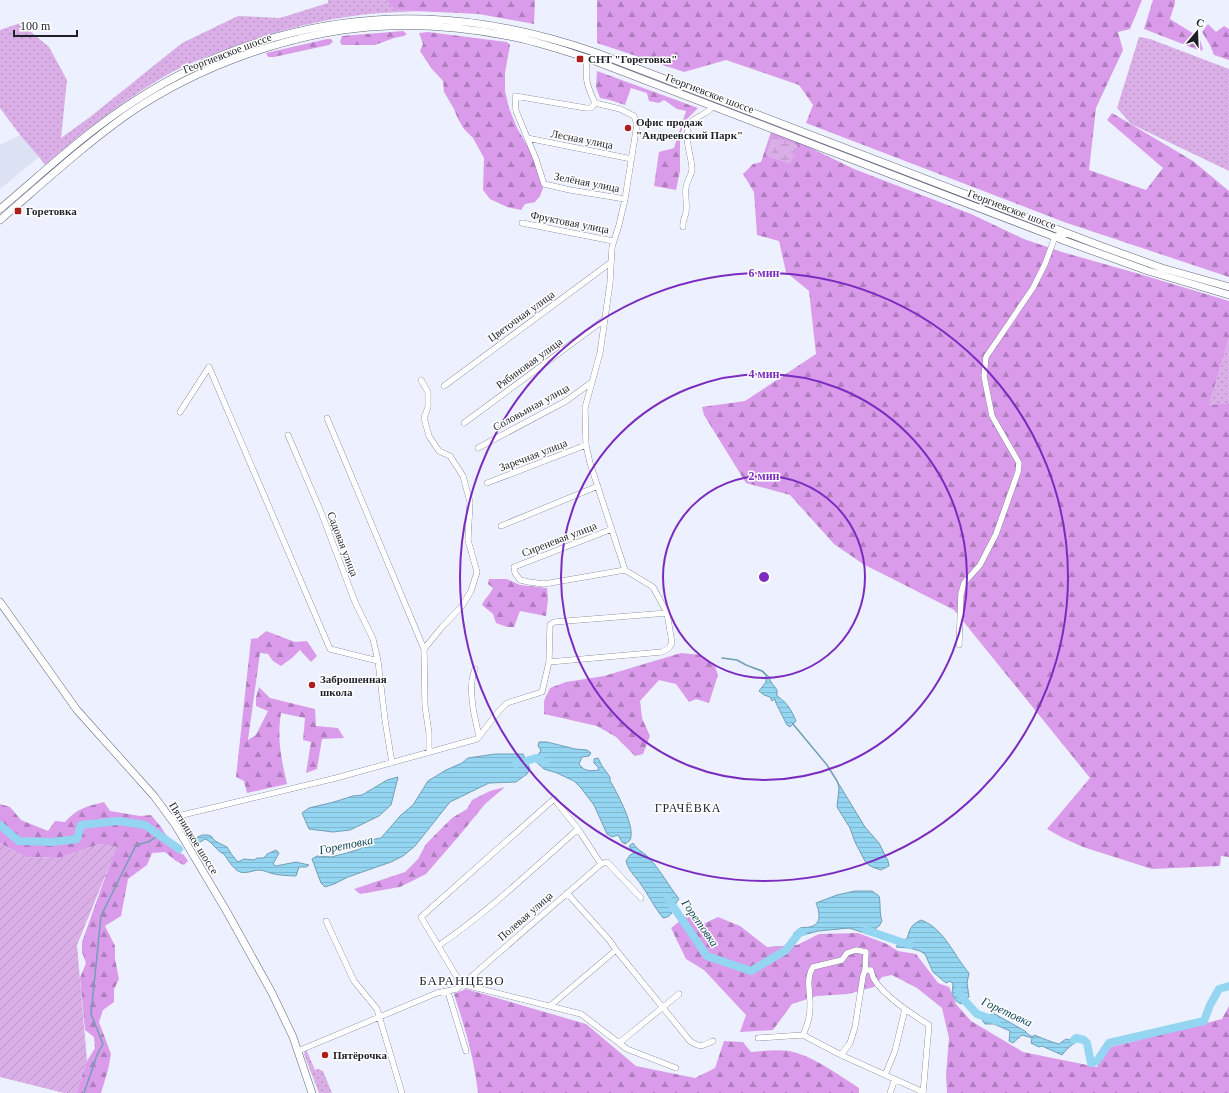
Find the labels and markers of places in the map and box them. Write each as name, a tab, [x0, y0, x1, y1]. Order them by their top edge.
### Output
place label: СНТ "Горетовка"	[588, 53, 677, 65]
marker: СНТ "Горетовка"	[575, 54, 585, 64]
place label: Офис продаж "Андреевский Парк"	[636, 116, 743, 141]
marker: Офис продаж "Андреевский Парк"	[623, 123, 633, 133]
place label: Горетовка	[26, 205, 77, 217]
marker: Горетовка	[13, 206, 23, 216]
centre of rings	[757, 570, 771, 584]
place label: Заброшенная школа	[320, 673, 387, 698]
marker: Заброшенная школа	[307, 680, 317, 690]
place label: Пятёрочка	[333, 1049, 388, 1061]
marker: Пятёрочка	[320, 1050, 330, 1060]

